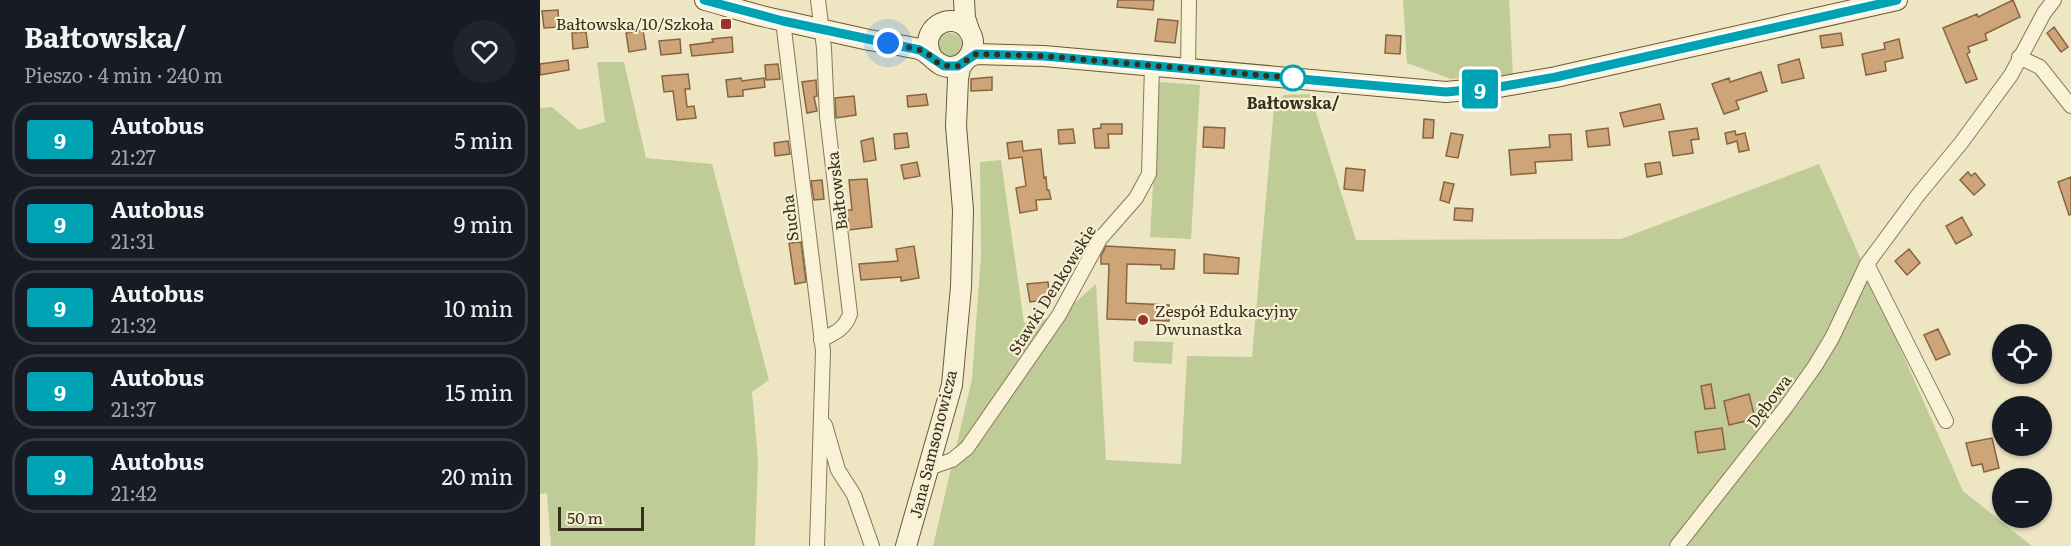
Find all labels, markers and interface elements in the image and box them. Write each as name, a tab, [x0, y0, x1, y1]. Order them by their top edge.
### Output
place label: Bałtowska/10/Szkoła	[556, 11, 714, 35]
text: Bałtowska/	[24, 15, 187, 57]
marker: Bałtowska/10/Szkoła	[719, 17, 733, 31]
button: heart	[453, 20, 516, 83]
your location	[873, 28, 903, 58]
text: Pieszo · 4 min · 240 m	[24, 59, 223, 89]
marker: Bałtowska/	[1280, 65, 1306, 91]
line badge: 9	[1460, 70, 1500, 109]
text: 9	[1474, 74, 1486, 105]
place label: Bałtowska/	[1247, 90, 1340, 114]
text: Autobus	[111, 108, 204, 141]
text: 5 min	[454, 123, 513, 156]
text: 9	[54, 124, 66, 155]
text: 21:27	[111, 141, 156, 171]
street label: Bałtowska	[819, 150, 853, 232]
text: Autobus	[111, 192, 204, 225]
street label: Sucha	[774, 193, 804, 243]
text: 9 min	[454, 207, 513, 240]
text: 9	[54, 208, 66, 239]
street label: Stawki Denkowskie	[1001, 220, 1101, 359]
text: 21:31	[111, 225, 155, 255]
text: Autobus	[111, 276, 204, 309]
text: 10 min	[444, 291, 513, 324]
text: 9	[54, 292, 66, 323]
place label: Zespół Edukacyjny Dwunastka	[1155, 298, 1298, 340]
text: 21:32	[111, 309, 156, 339]
marker: Zespół Edukacyjny Dwunastka	[1136, 313, 1150, 327]
map controls	[1992, 324, 2052, 528]
button: locate	[1992, 324, 2052, 384]
text: Autobus	[111, 360, 204, 393]
street label: Jana Samsonowicza	[902, 367, 962, 520]
street label: Dębowa	[1740, 368, 1796, 432]
text: 15 min	[445, 375, 513, 408]
text: 9	[54, 376, 66, 407]
text: 21:37	[111, 393, 156, 423]
button: +	[1992, 396, 2052, 456]
text: Autobus	[111, 444, 204, 477]
text: 20 min	[441, 459, 513, 492]
text: 9	[54, 460, 66, 491]
button: −	[1992, 468, 2052, 528]
text: 21:42	[111, 477, 157, 507]
scale bar	[558, 504, 644, 532]
text: 50 m	[567, 505, 603, 529]

